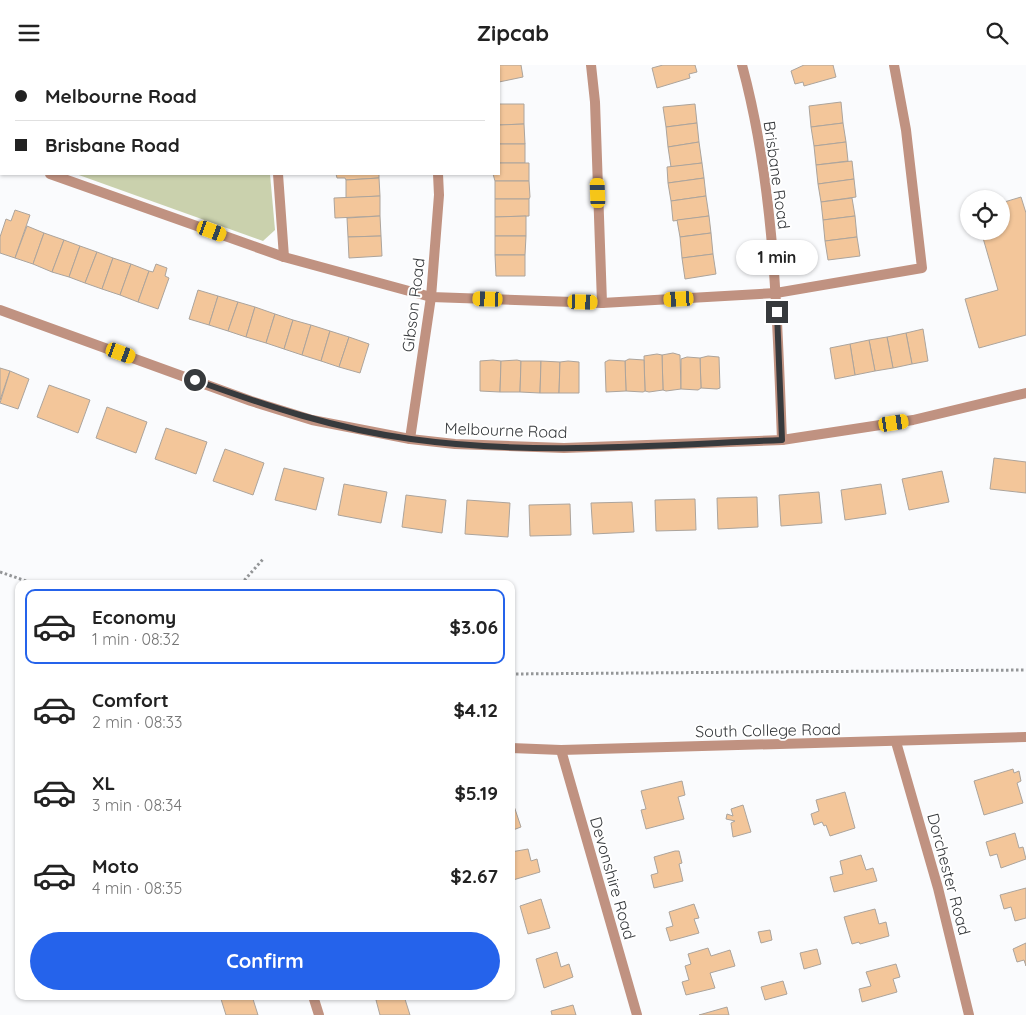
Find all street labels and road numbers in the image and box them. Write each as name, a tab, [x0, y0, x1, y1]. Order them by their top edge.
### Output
street label: Brisbane Road	[759, 120, 795, 230]
street label: Gibson Road	[397, 257, 429, 353]
street label: Melbourne Road	[444, 418, 568, 442]
street label: South College Road	[695, 719, 841, 741]
street label: Dorchester Road	[923, 811, 975, 937]
street label: Devonshire Road	[586, 814, 640, 942]

